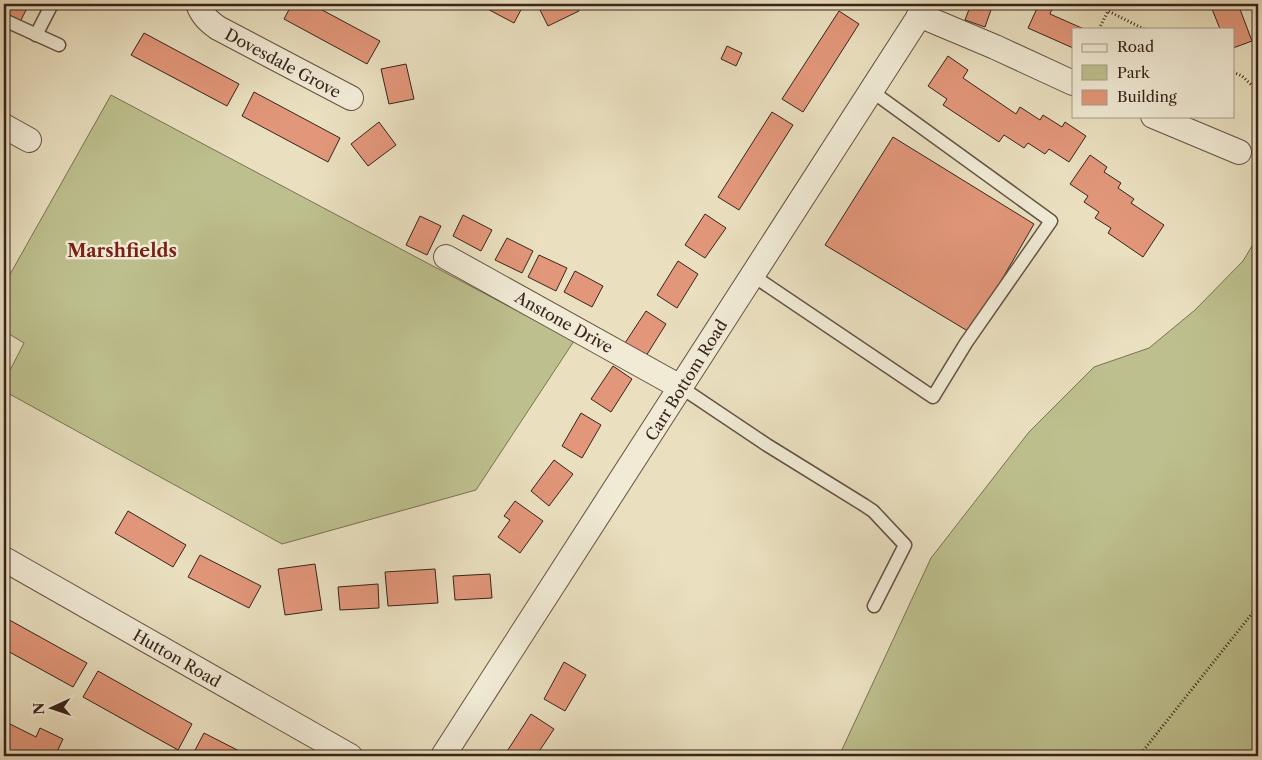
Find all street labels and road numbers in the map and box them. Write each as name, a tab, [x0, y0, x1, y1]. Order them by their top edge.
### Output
street label: Dovesdale Grove	[222, 24, 344, 102]
street label: Anstone Drive	[511, 286, 617, 357]
street label: Carr Bottom Road	[641, 316, 731, 444]
street label: Hutton Road	[129, 625, 225, 691]

